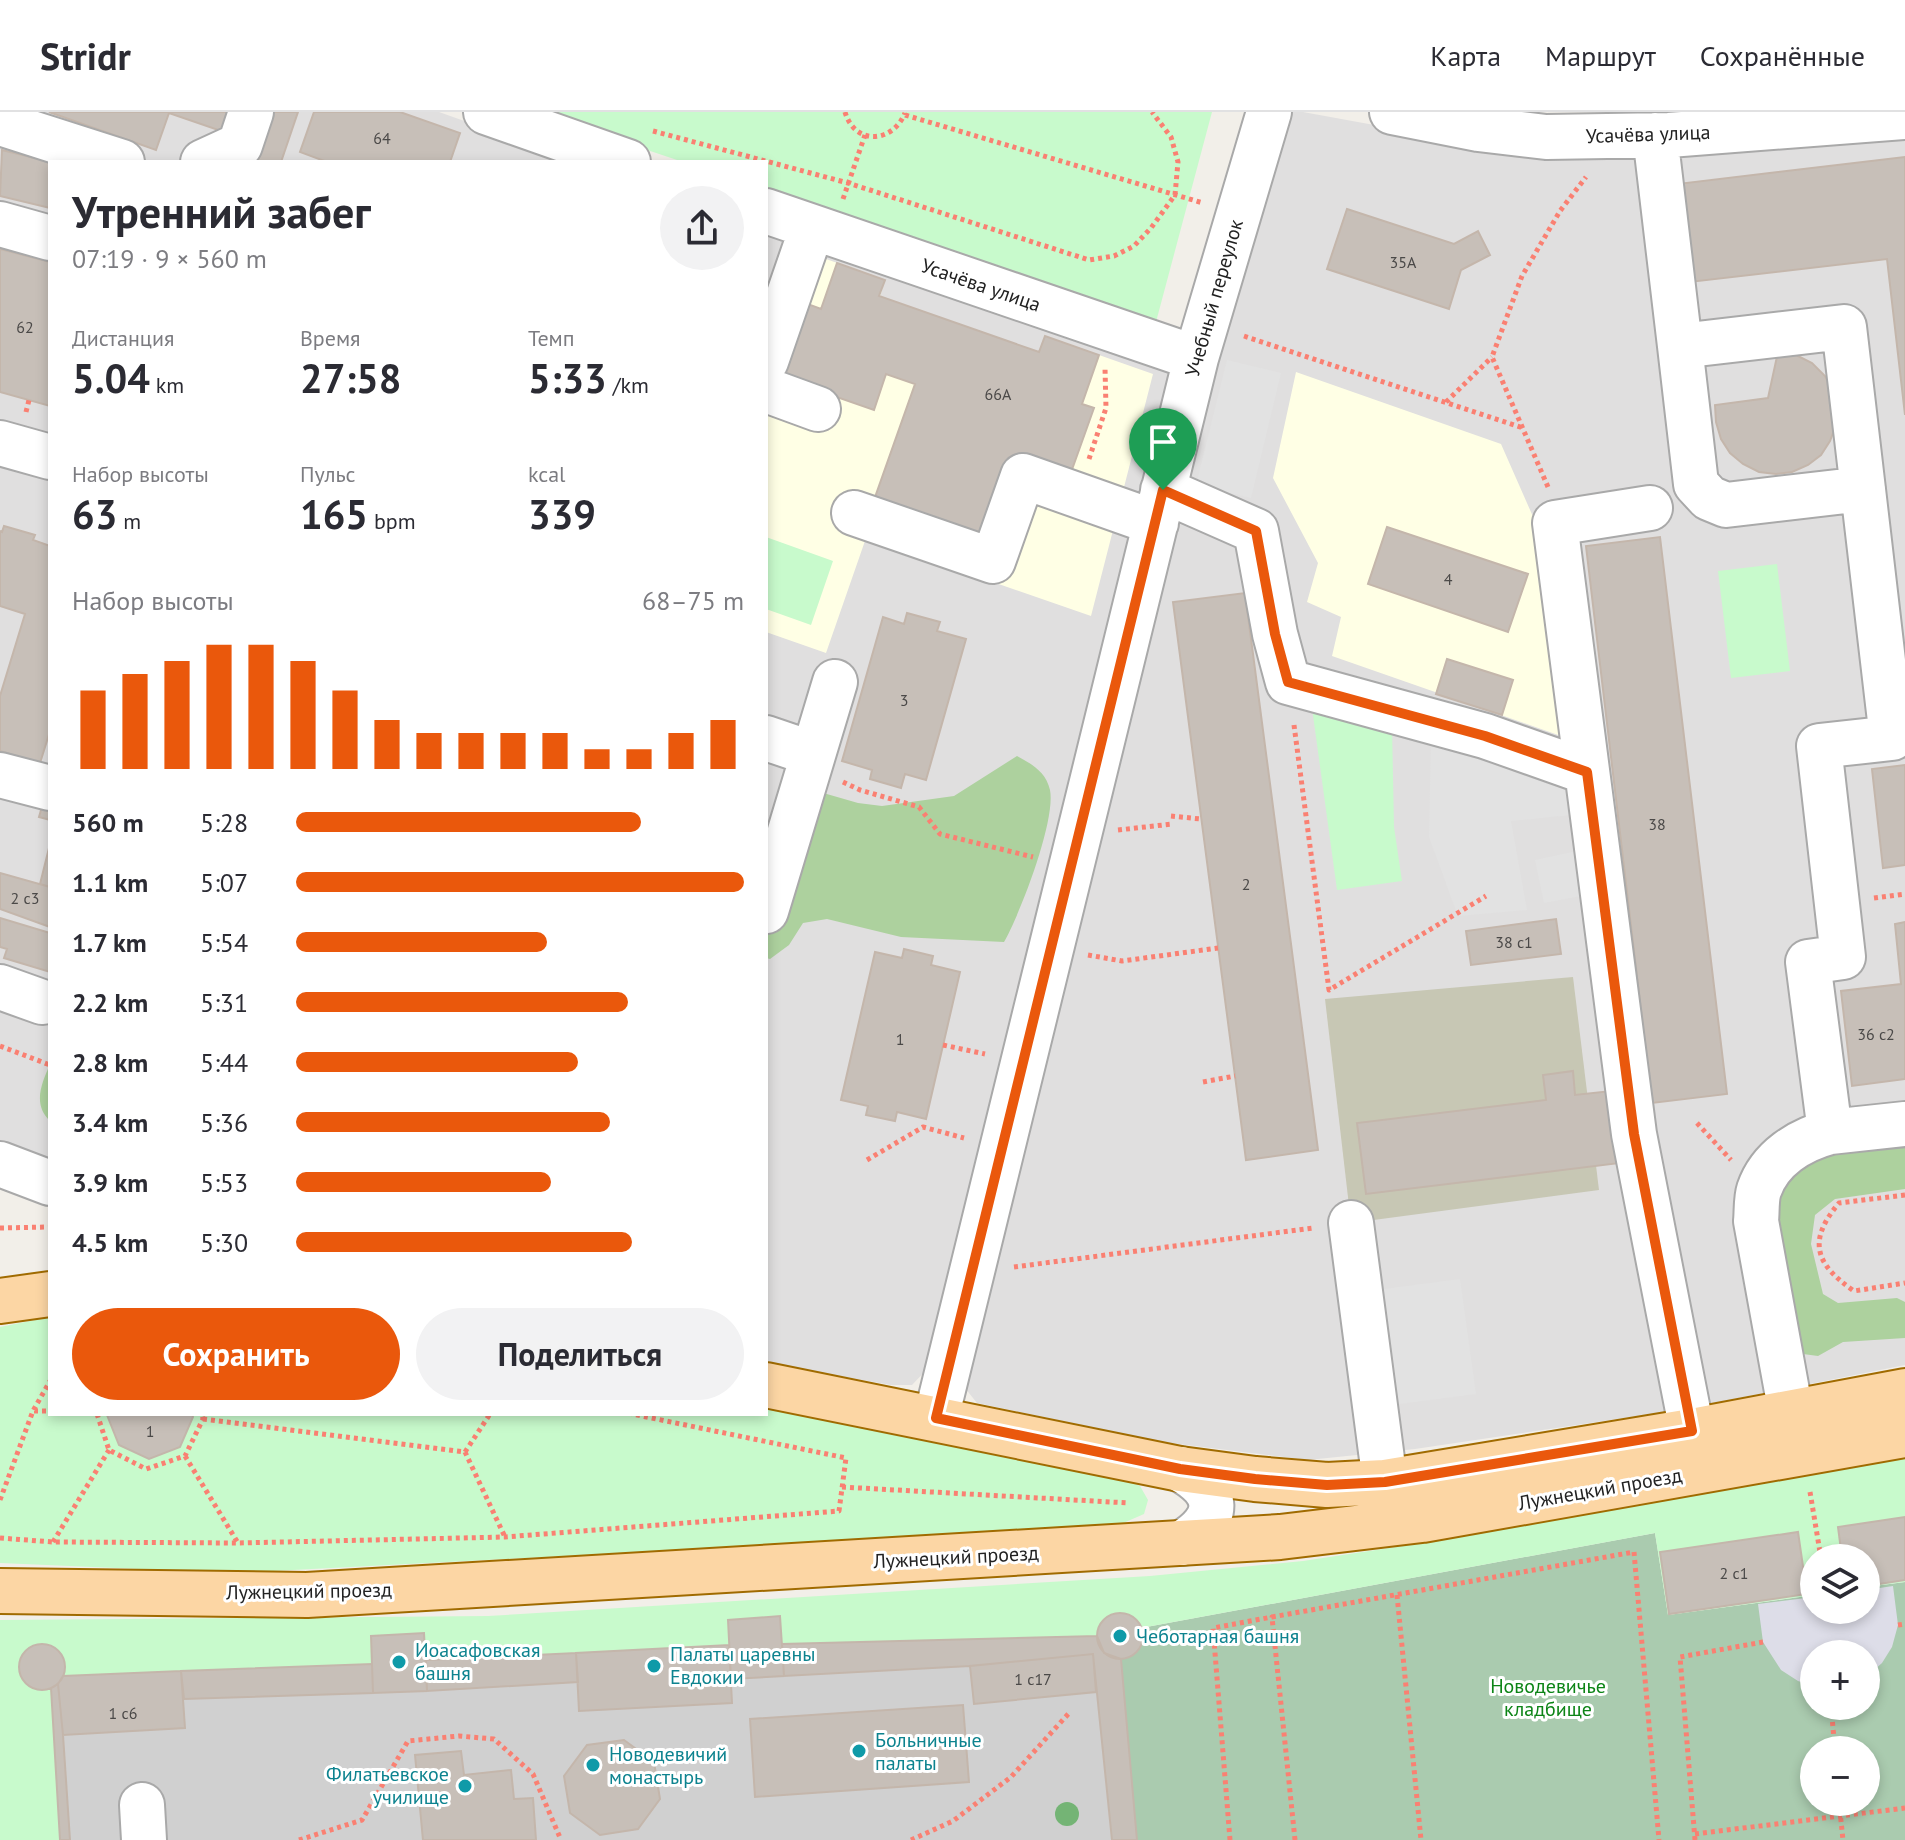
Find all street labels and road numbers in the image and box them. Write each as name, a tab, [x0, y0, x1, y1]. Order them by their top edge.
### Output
street label: Усачёва улица	[1585, 119, 1711, 149]
street label: Учебный переулок	[1179, 216, 1249, 380]
street label: Усачёва улица	[918, 252, 1044, 318]
street label: Лужнецкий проезд	[1515, 1462, 1684, 1516]
street label: Лужнецкий проезд	[872, 1540, 1040, 1574]
street label: Лужнецкий проезд	[225, 1577, 392, 1605]

